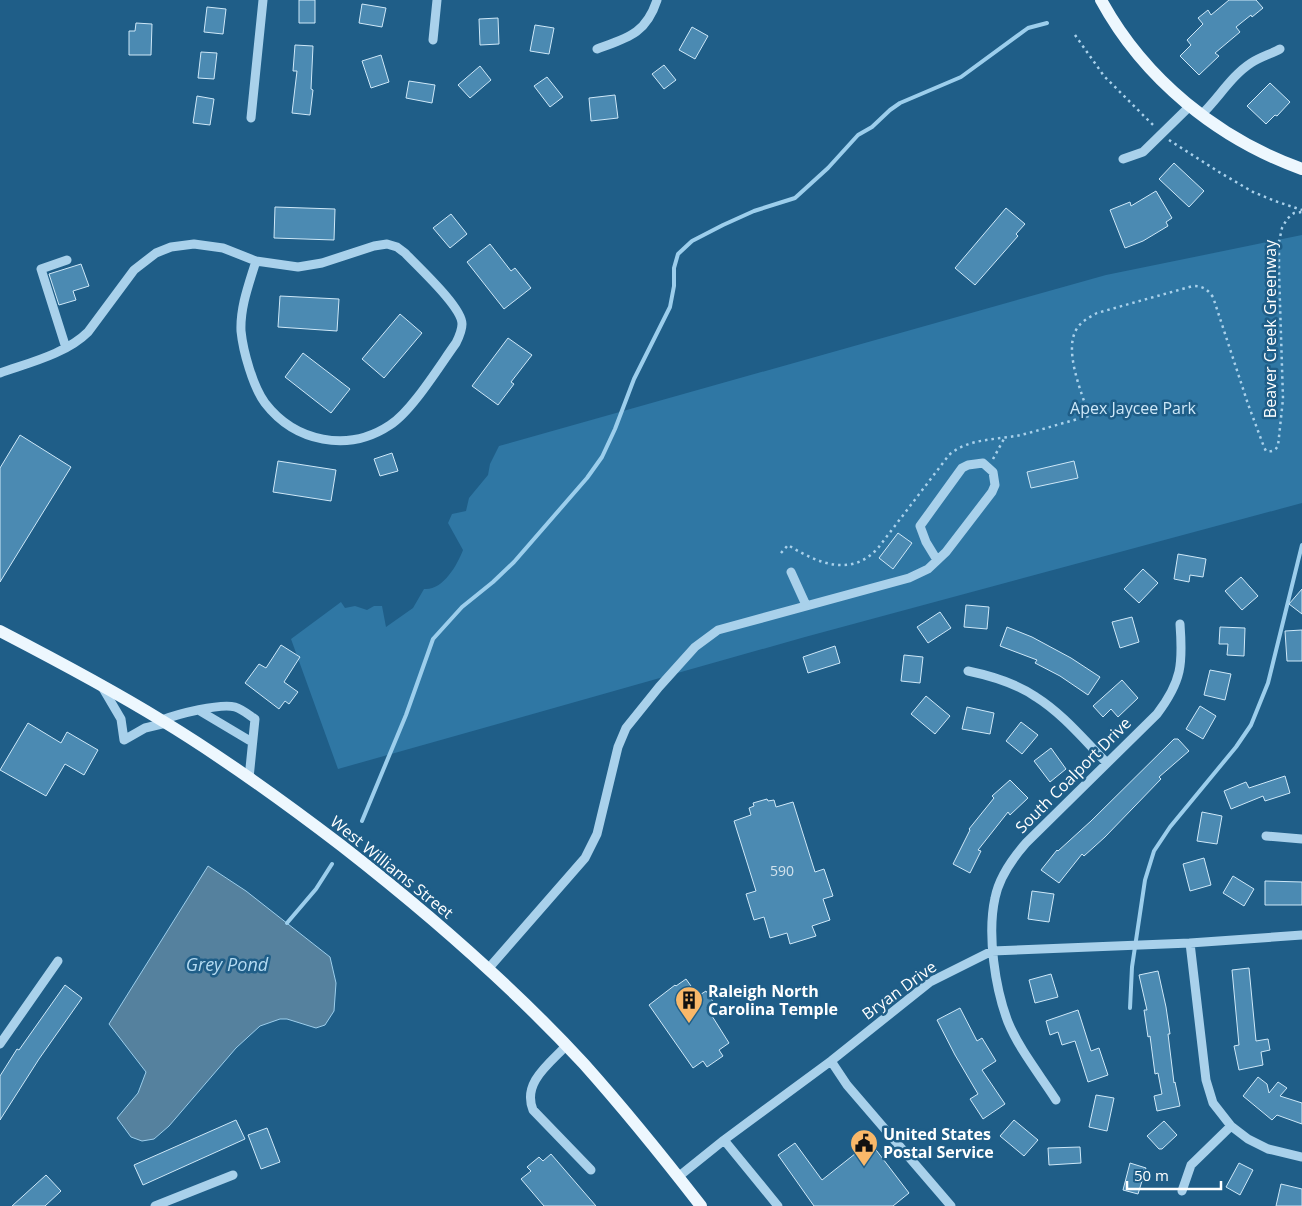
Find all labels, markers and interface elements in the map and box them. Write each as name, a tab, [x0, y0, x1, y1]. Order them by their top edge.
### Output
street label: Beaver Creek Greenway	[1259, 239, 1281, 418]
park label: Apex Jaycee Park	[1070, 397, 1197, 419]
street label: South Coalport Drive	[1010, 712, 1136, 838]
street label: West Williams Street	[326, 811, 458, 924]
house number: 590	[770, 861, 794, 880]
water label: Grey Pond	[186, 952, 269, 976]
street label: Bryan Drive	[857, 956, 941, 1024]
place label: Raleigh North Carolina Temple	[708, 980, 838, 1020]
building icon: Raleigh North Carolina Temple	[674, 985, 704, 1024]
place label: United States Postal Service	[883, 1123, 994, 1163]
public building icon: United States Postal Service	[849, 1128, 879, 1167]
scale bar	[1127, 1158, 1221, 1190]
text: 50 m	[1134, 1165, 1169, 1185]

